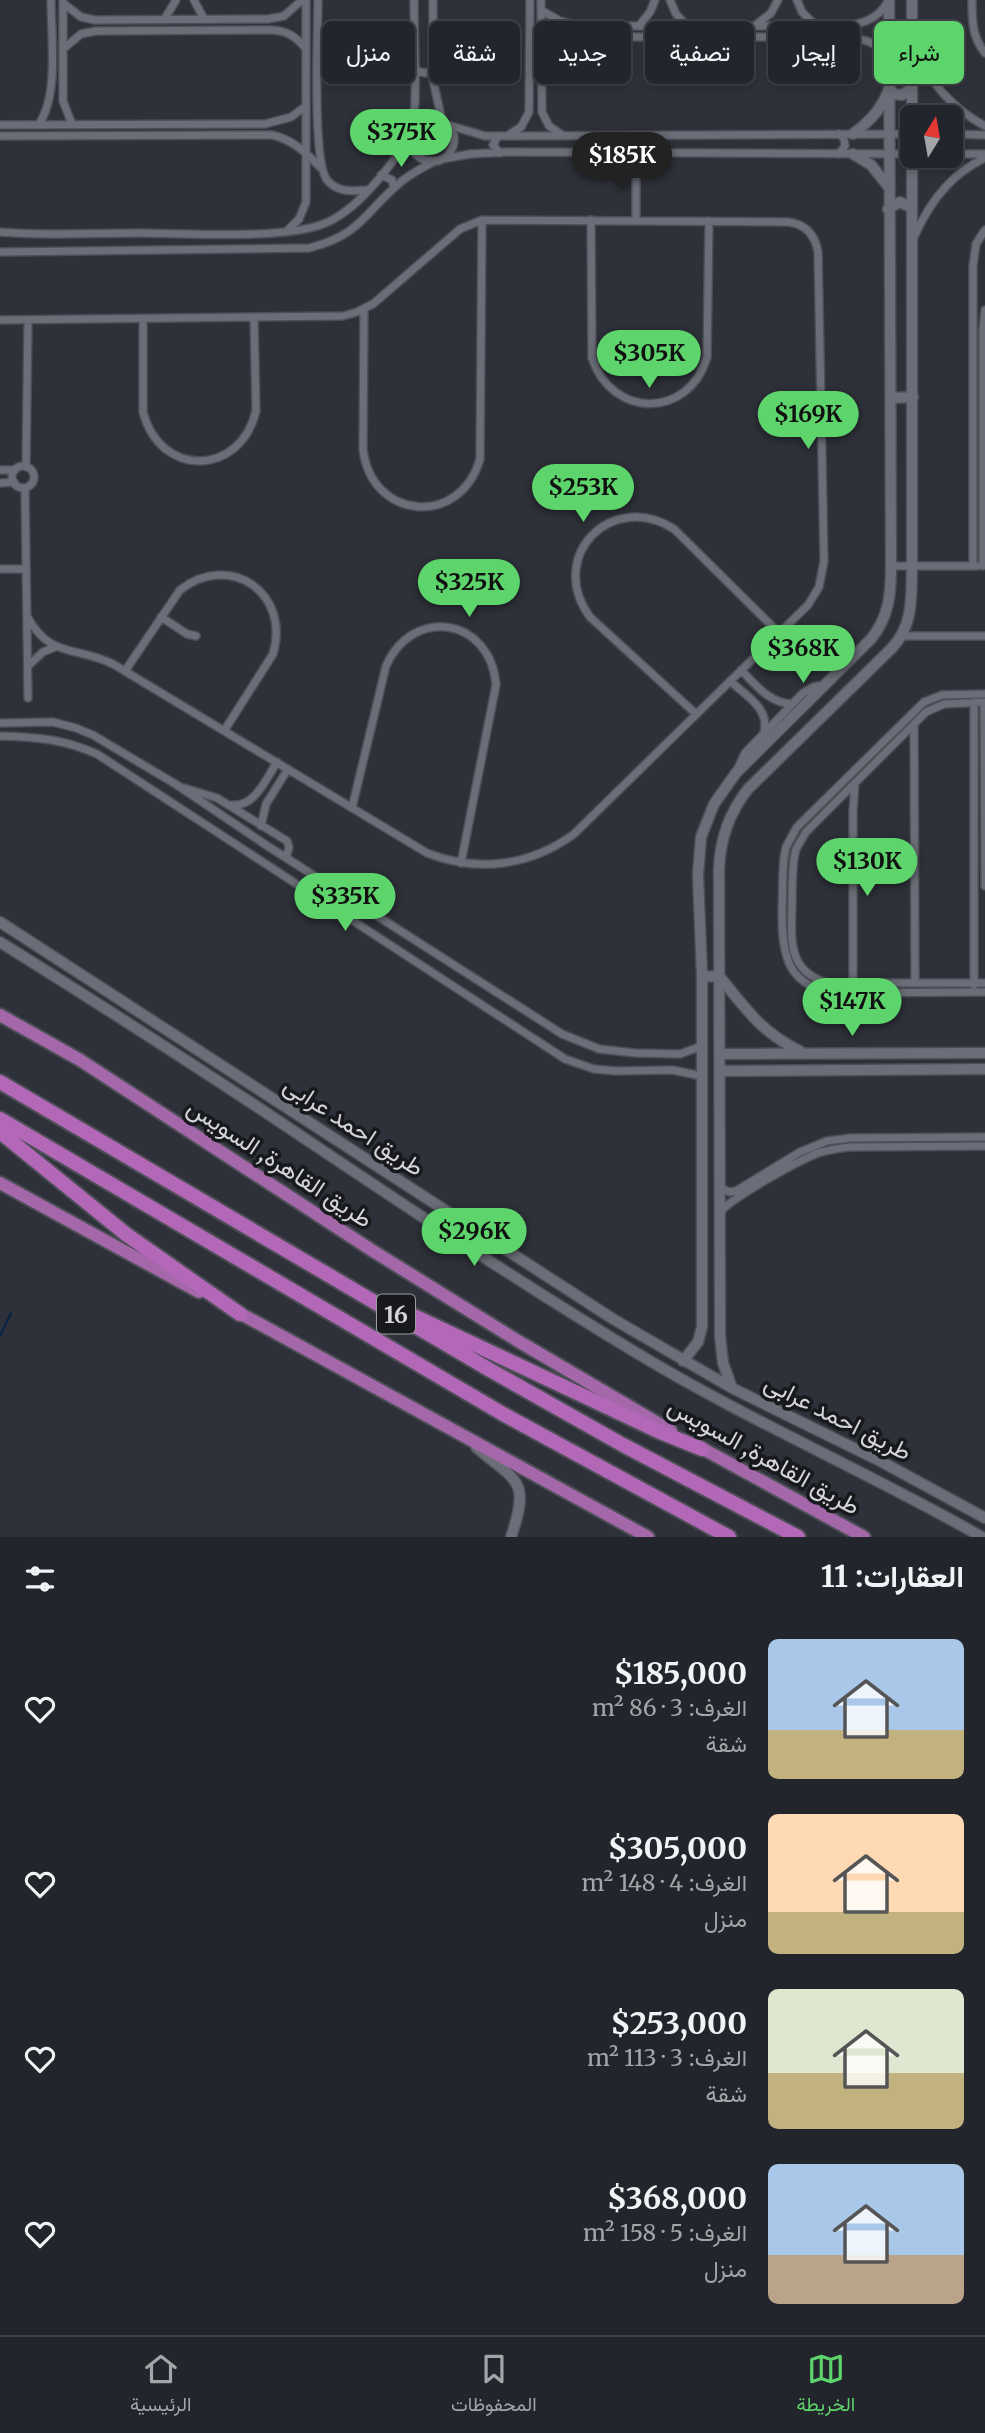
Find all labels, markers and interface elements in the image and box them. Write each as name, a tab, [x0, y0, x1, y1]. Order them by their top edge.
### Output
chip: منزل	[322, 21, 415, 84]
chip: شقة	[429, 21, 520, 84]
chip: جديد	[534, 21, 631, 84]
chip: تصفية	[645, 21, 754, 84]
chip: إيجار	[768, 21, 860, 84]
chip: شراء	[874, 21, 964, 84]
north arrow	[900, 105, 962, 168]
map controls	[900, 105, 963, 168]
pin: $375K	[352, 110, 450, 169]
text: $375K	[366, 117, 436, 146]
pin: $185K	[573, 132, 671, 192]
text: $185K	[588, 140, 656, 169]
pin: $305K	[600, 330, 698, 390]
text: $305K	[613, 338, 685, 367]
pin: $169K	[759, 392, 857, 451]
text: $169K	[774, 399, 842, 428]
pin: $253K	[534, 464, 632, 524]
text: $253K	[548, 472, 618, 501]
pin: $325K	[420, 560, 518, 619]
text: $325K	[434, 567, 504, 596]
pin: $368K	[754, 626, 852, 685]
text: $368K	[767, 633, 839, 662]
pin: $130K	[818, 838, 916, 898]
text: $130K	[832, 846, 902, 875]
pin: $335K	[296, 874, 394, 933]
text: $335K	[310, 881, 380, 910]
pin: $147K	[803, 978, 901, 1038]
text: $147K	[819, 986, 885, 1015]
street label: طريق احمد عرابى	[278, 1069, 430, 1183]
street label: طريق القاهرة, السويس	[181, 1091, 379, 1235]
pin: $296K	[425, 1208, 523, 1268]
text: $296K	[438, 1216, 510, 1245]
road number: 16	[377, 1294, 415, 1334]
street label: طريق احمد عرابى	[759, 1367, 917, 1467]
street label: طريق القاهرة, السويس	[663, 1390, 865, 1522]
text: العقارات: 11	[821, 1557, 964, 1595]
icon: filters	[21, 1560, 59, 1598]
text: $185,000	[614, 1654, 747, 1692]
icon: home	[824, 1667, 908, 1751]
icon: heart	[21, 1690, 59, 1728]
text: الغرف: 3 · 86 m²	[592, 1693, 747, 1722]
text: شقة	[705, 1729, 747, 1758]
text: $305,000	[608, 1829, 747, 1867]
icon: home	[824, 1842, 908, 1926]
icon: heart	[21, 1865, 59, 1903]
text: الغرف: 4 · 148 m²	[582, 1868, 747, 1897]
text: منزل	[704, 1904, 747, 1933]
text: $253,000	[611, 2004, 747, 2042]
icon: home	[824, 2017, 908, 2101]
icon: heart	[21, 2040, 59, 2078]
text: الغرف: 3 · 113 m²	[587, 2043, 747, 2072]
text: شقة	[705, 2079, 747, 2108]
text: $368,000	[607, 2179, 747, 2217]
icon: home	[824, 2192, 908, 2276]
icon: heart	[21, 2215, 59, 2253]
text: الغرف: 5 · 158 m²	[583, 2218, 747, 2247]
text: منزل	[704, 2254, 747, 2283]
tab: الرئيسية	[130, 2350, 191, 2421]
tab: المحفوظات	[451, 2350, 537, 2421]
tab: الخريطة	[796, 2350, 855, 2421]

